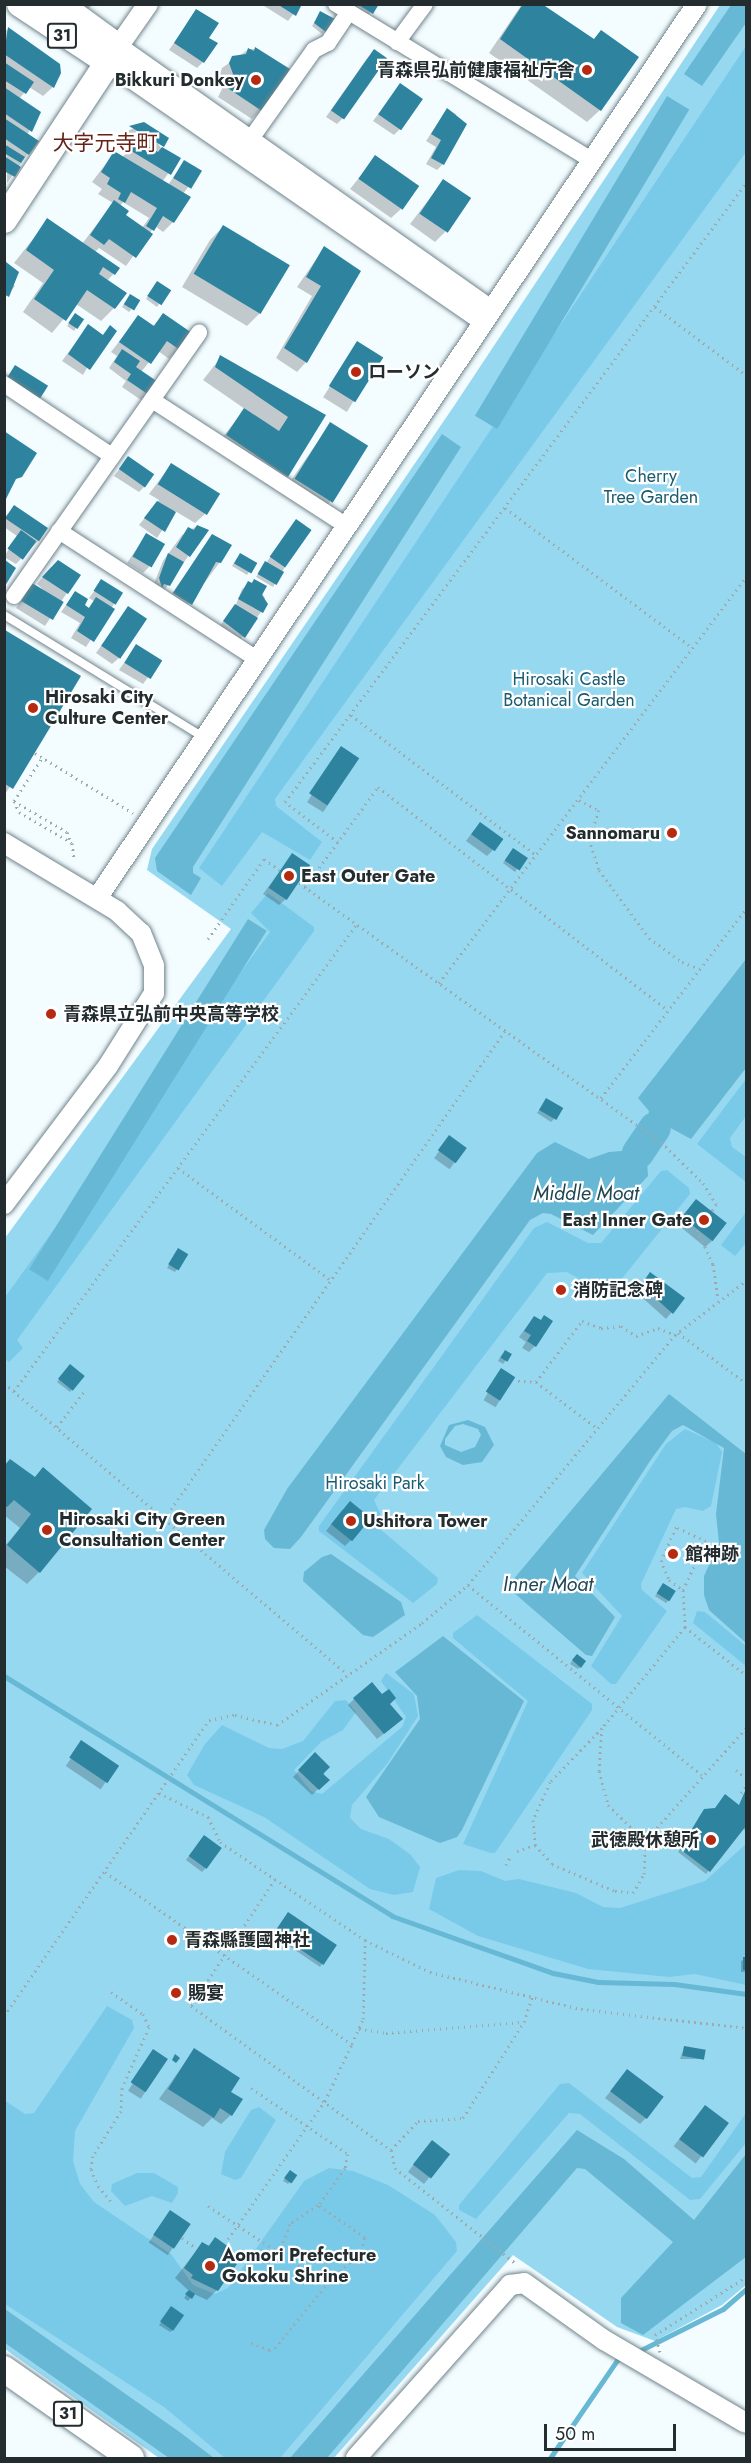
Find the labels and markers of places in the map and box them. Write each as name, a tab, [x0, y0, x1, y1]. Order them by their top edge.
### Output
place label: 青森県弘前健康福祉庁舎	[377, 59, 575, 81]
marker: 青森県弘前健康福祉庁舎	[580, 63, 594, 77]
place label: Bikkuri Donkey	[115, 69, 244, 91]
marker: Bikkuri Donkey	[249, 73, 263, 87]
place label: ローソン	[368, 361, 440, 383]
marker: ローソン	[349, 365, 363, 379]
place label: Hirosaki City Culture Center	[45, 687, 168, 730]
marker: Hirosaki City Culture Center	[26, 701, 40, 715]
place label: Sannomaru	[566, 822, 660, 844]
marker: Sannomaru	[665, 826, 679, 840]
place label: East Outer Gate	[301, 865, 435, 887]
marker: East Outer Gate	[282, 869, 296, 883]
place label: 青森県立弘前中央高等学校	[63, 1003, 279, 1025]
marker: 青森県立弘前中央高等学校	[44, 1007, 58, 1021]
place label: East Inner Gate	[562, 1209, 692, 1231]
marker: East Inner Gate	[697, 1213, 711, 1227]
place label: 消防記念碑	[573, 1279, 663, 1301]
marker: 消防記念碑	[554, 1283, 568, 1297]
place label: Hirosaki City Green Consultation Center	[59, 1509, 225, 1552]
place label: Ushitora Tower	[363, 1510, 488, 1532]
marker: Ushitora Tower	[344, 1514, 358, 1528]
marker: Hirosaki City Green Consultation Center	[40, 1523, 54, 1537]
place label: 館神跡	[685, 1543, 739, 1565]
marker: 館神跡	[666, 1547, 680, 1561]
place label: 武徳殿休憩所	[591, 1829, 699, 1851]
marker: 武徳殿休憩所	[704, 1833, 718, 1847]
place label: 青森縣護國神社	[184, 1929, 310, 1951]
marker: 青森縣護國神社	[165, 1933, 179, 1947]
place label: 賜宴	[188, 1982, 224, 2004]
marker: 賜宴	[169, 1986, 183, 2000]
place label: Aomori Prefecture Gokoku Shrine	[222, 2245, 376, 2288]
marker: Aomori Prefecture Gokoku Shrine	[203, 2259, 217, 2273]

